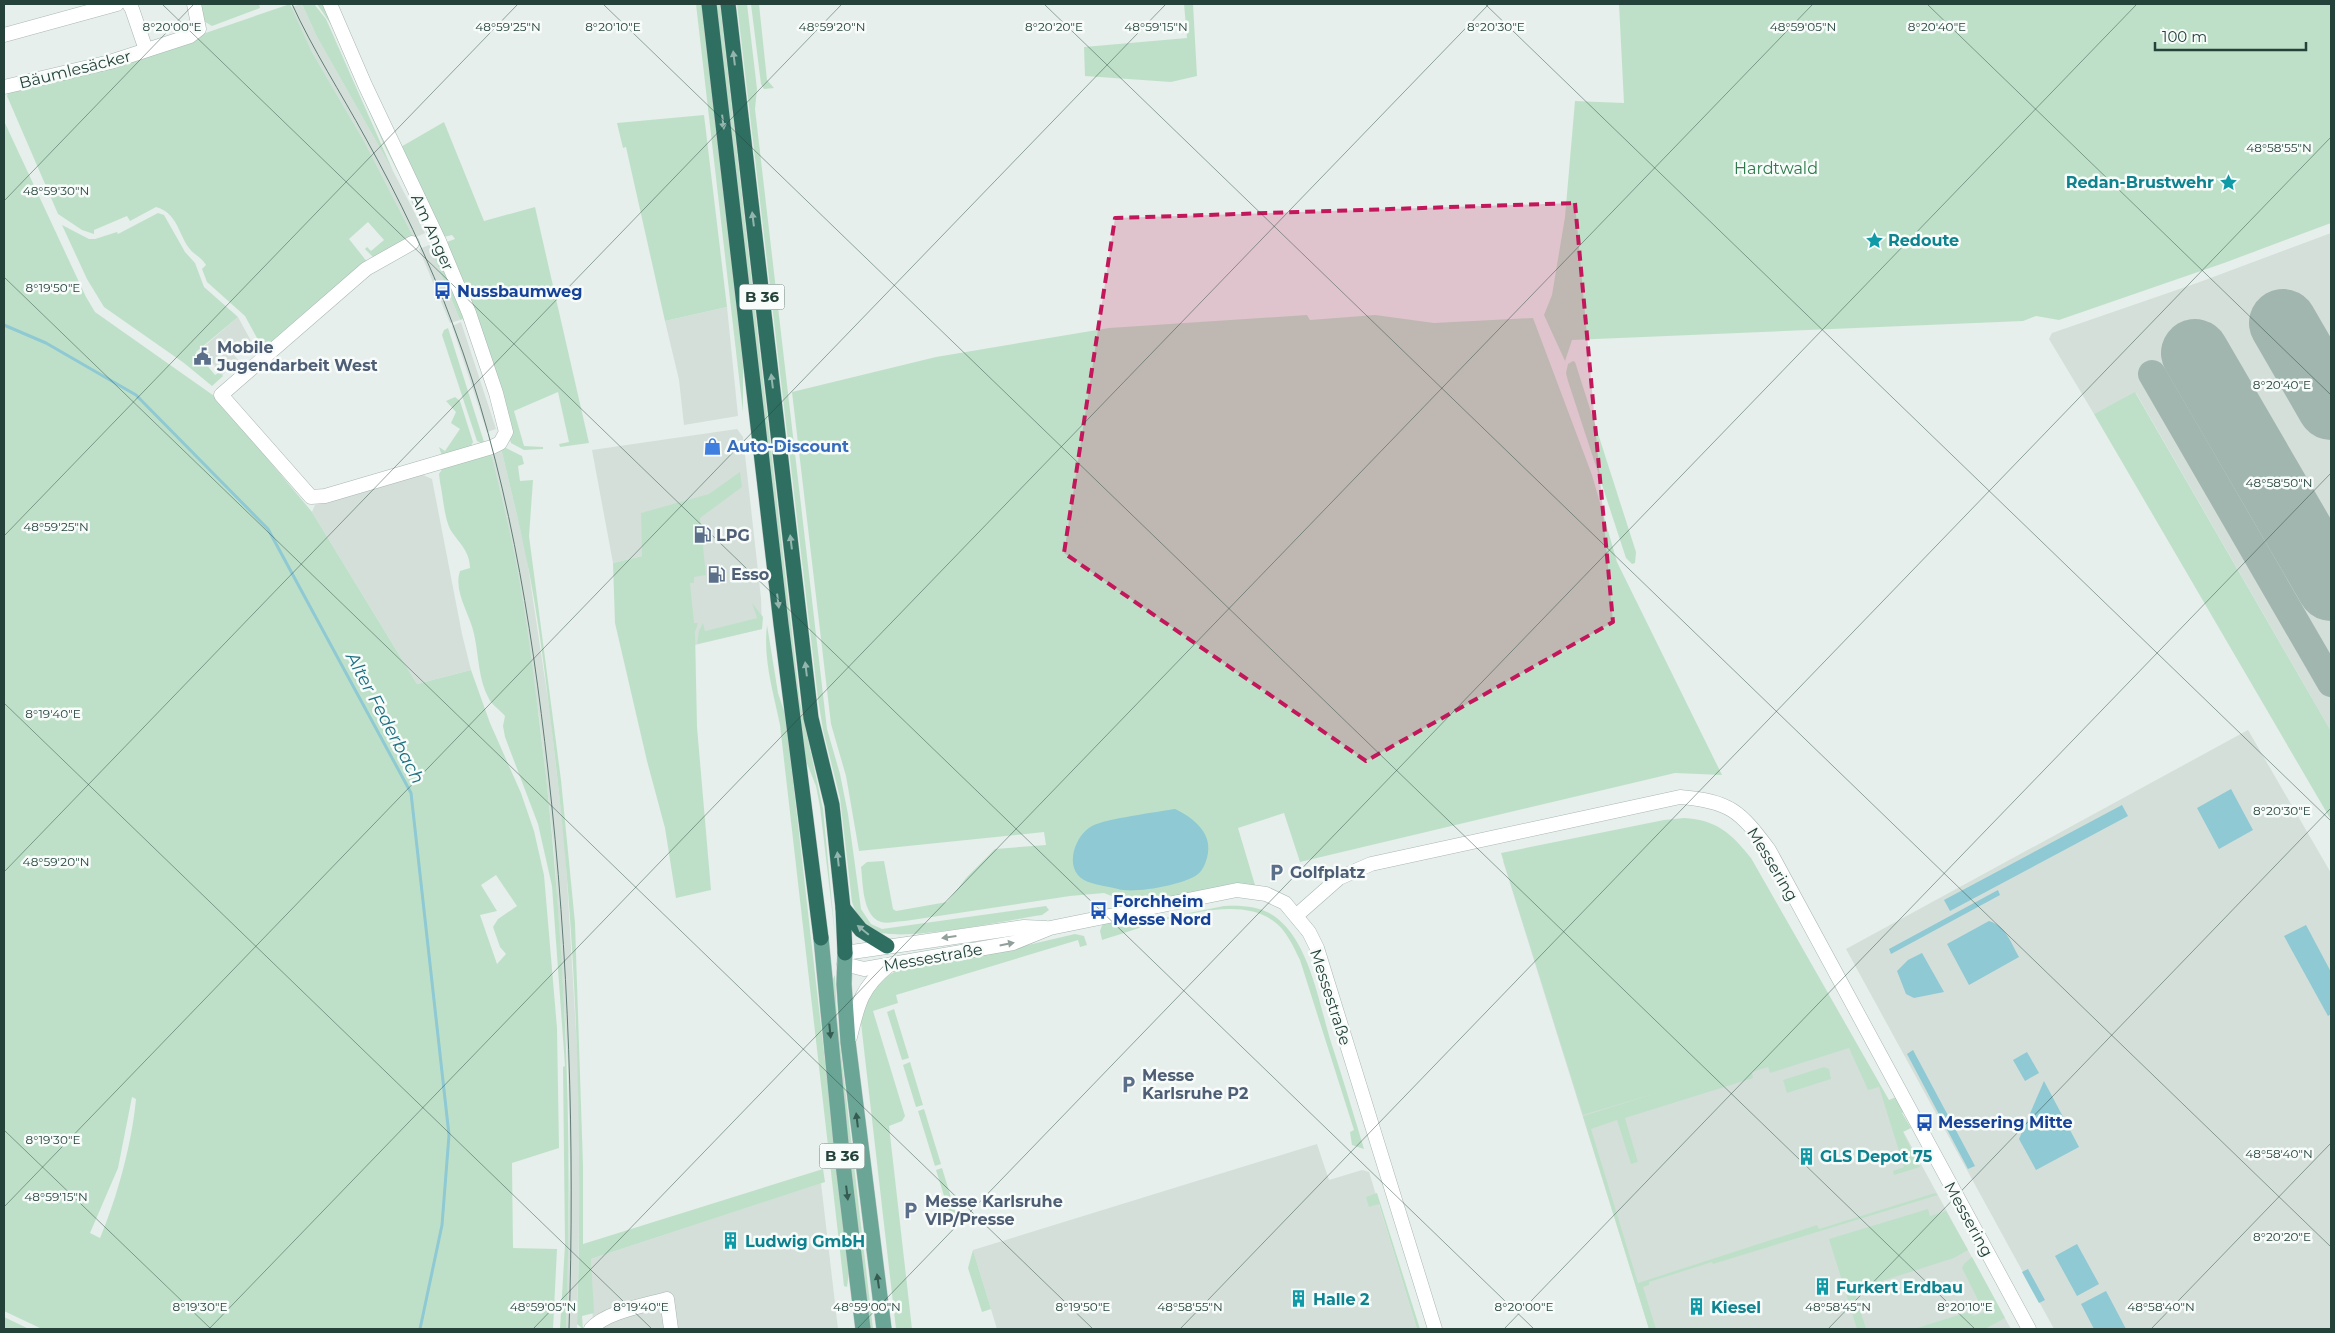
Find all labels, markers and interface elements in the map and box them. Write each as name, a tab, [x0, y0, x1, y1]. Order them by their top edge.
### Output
text: 8°20'00"E	[143, 19, 201, 34]
text: 48°59'25"N	[475, 19, 541, 34]
text: 8°20'10"E	[585, 19, 641, 34]
text: 48°59'20"N	[799, 19, 865, 34]
text: 8°20'20"E	[1025, 19, 1083, 34]
text: 48°59'15"N	[1124, 19, 1188, 34]
text: 8°20'30"E	[1467, 19, 1525, 34]
text: 48°59'05"N	[1770, 19, 1836, 34]
text: 8°20'40"E	[1908, 19, 1966, 34]
scale bar	[2155, 20, 2306, 52]
text: 100 m	[2162, 27, 2207, 46]
street label: Bäumlesäcker	[17, 46, 133, 93]
one-way arrow	[730, 50, 738, 66]
one-way arrow	[719, 114, 727, 130]
text: 48°58'55"N	[2246, 140, 2312, 155]
park label: Hardtwald	[1734, 159, 1818, 178]
place icon: Redan-Brustwehr	[2218, 172, 2238, 192]
place label: Redan-Brustwehr	[2066, 173, 2214, 192]
text: 48°59'30"N	[23, 183, 89, 198]
street label: Am Anger	[407, 191, 458, 274]
one-way arrow	[749, 211, 757, 227]
place icon: Redoute	[1864, 230, 1884, 250]
place label: Redoute	[1888, 231, 1959, 250]
text: 8°19'50"E	[26, 280, 80, 295]
bus stop icon: Nussbaumweg	[433, 281, 453, 301]
place label: Nussbaumweg	[457, 282, 582, 301]
road number: B 36	[740, 284, 784, 310]
place label: Mobile Jugendarbeit West	[216, 338, 378, 375]
public building icon: Mobile Jugendarbeit West	[193, 346, 213, 366]
one-way arrow	[768, 373, 776, 389]
text: 8°20'40"E	[2253, 377, 2311, 392]
shop icon: Auto-Discount	[703, 436, 723, 456]
place label: Auto-Discount	[726, 437, 849, 456]
text: 48°58'50"N	[2246, 475, 2312, 490]
text: 48°59'25"N	[23, 519, 89, 534]
fuel station icon: LPG	[692, 525, 712, 545]
place label: LPG	[716, 526, 750, 545]
one-way arrow	[787, 534, 795, 550]
fuel station icon: Esso	[707, 564, 727, 584]
place label: Esso	[731, 565, 769, 584]
one-way arrow	[774, 593, 782, 609]
water label: Alter Federbach	[340, 647, 429, 788]
one-way arrow	[802, 661, 810, 677]
text: 8°19'40"E	[25, 706, 81, 721]
text: 8°20'30"E	[2253, 803, 2311, 818]
street label: Messering	[1743, 824, 1802, 905]
one-way arrow	[834, 851, 842, 867]
text: 48°59'20"N	[23, 854, 89, 869]
parking icon: Golfplatz	[1266, 862, 1286, 882]
place label: Golfplatz	[1290, 863, 1366, 882]
place label: Forchheim Messe Nord	[1113, 892, 1211, 929]
bus stop icon: Forchheim Messe Nord	[1089, 900, 1109, 920]
one-way arrow	[856, 924, 869, 935]
one-way arrow	[941, 934, 957, 942]
street label: Messestraße	[882, 939, 984, 976]
one-way arrow	[999, 939, 1015, 947]
street label: Messestraße	[1306, 947, 1355, 1048]
one-way arrow	[826, 1024, 834, 1040]
place label: Messe Karlsruhe P2	[1142, 1066, 1248, 1103]
parking icon: Messe Karlsruhe P2	[1118, 1074, 1138, 1094]
one-way arrow	[853, 1111, 861, 1127]
bus stop icon: Messering Mitte	[1914, 1112, 1934, 1132]
place label: Messering Mitte	[1938, 1113, 2073, 1132]
text: 8°19'30"E	[26, 1132, 80, 1147]
road number: B 36	[820, 1144, 864, 1168]
building icon: GLS Depot 75	[1796, 1146, 1816, 1166]
text: 48°58'40"N	[2245, 1146, 2313, 1161]
place label: GLS Depot 75	[1820, 1147, 1933, 1166]
street label: Messering	[1940, 1179, 1997, 1260]
one-way arrow	[843, 1185, 851, 1201]
text: 48°59'15"N	[24, 1189, 88, 1204]
place label: Messe Karlsruhe VIP/Presse	[924, 1192, 1063, 1229]
parking icon: Messe Karlsruhe VIP/Presse	[901, 1200, 921, 1220]
text: 8°20'20"E	[2253, 1229, 2311, 1244]
building icon: Ludwig GmbH	[721, 1231, 741, 1251]
place label: Ludwig GmbH	[745, 1232, 865, 1251]
one-way arrow	[874, 1273, 882, 1289]
building icon: Furkert Erdbau	[1812, 1277, 1832, 1297]
place label: Furkert Erdbau	[1836, 1278, 1963, 1297]
building icon: Halle 2	[1289, 1289, 1309, 1309]
place label: Halle 2	[1313, 1290, 1370, 1309]
building icon: Kiesel	[1687, 1297, 1707, 1317]
place label: Kiesel	[1711, 1298, 1761, 1317]
text: 8°19'30"E	[173, 1299, 227, 1314]
text: 48°59'05"N	[510, 1299, 576, 1314]
text: 8°19'40"E	[613, 1299, 669, 1314]
text: 48°59'00"N	[833, 1299, 901, 1314]
text: 8°19'50"E	[1056, 1299, 1110, 1314]
text: 48°58'55"N	[1157, 1299, 1223, 1314]
text: 8°20'00"E	[1495, 1299, 1553, 1314]
text: 48°58'45"N	[1805, 1299, 1871, 1314]
text: 8°20'10"E	[1937, 1299, 1993, 1314]
text: 48°58'40"N	[2127, 1299, 2195, 1314]

